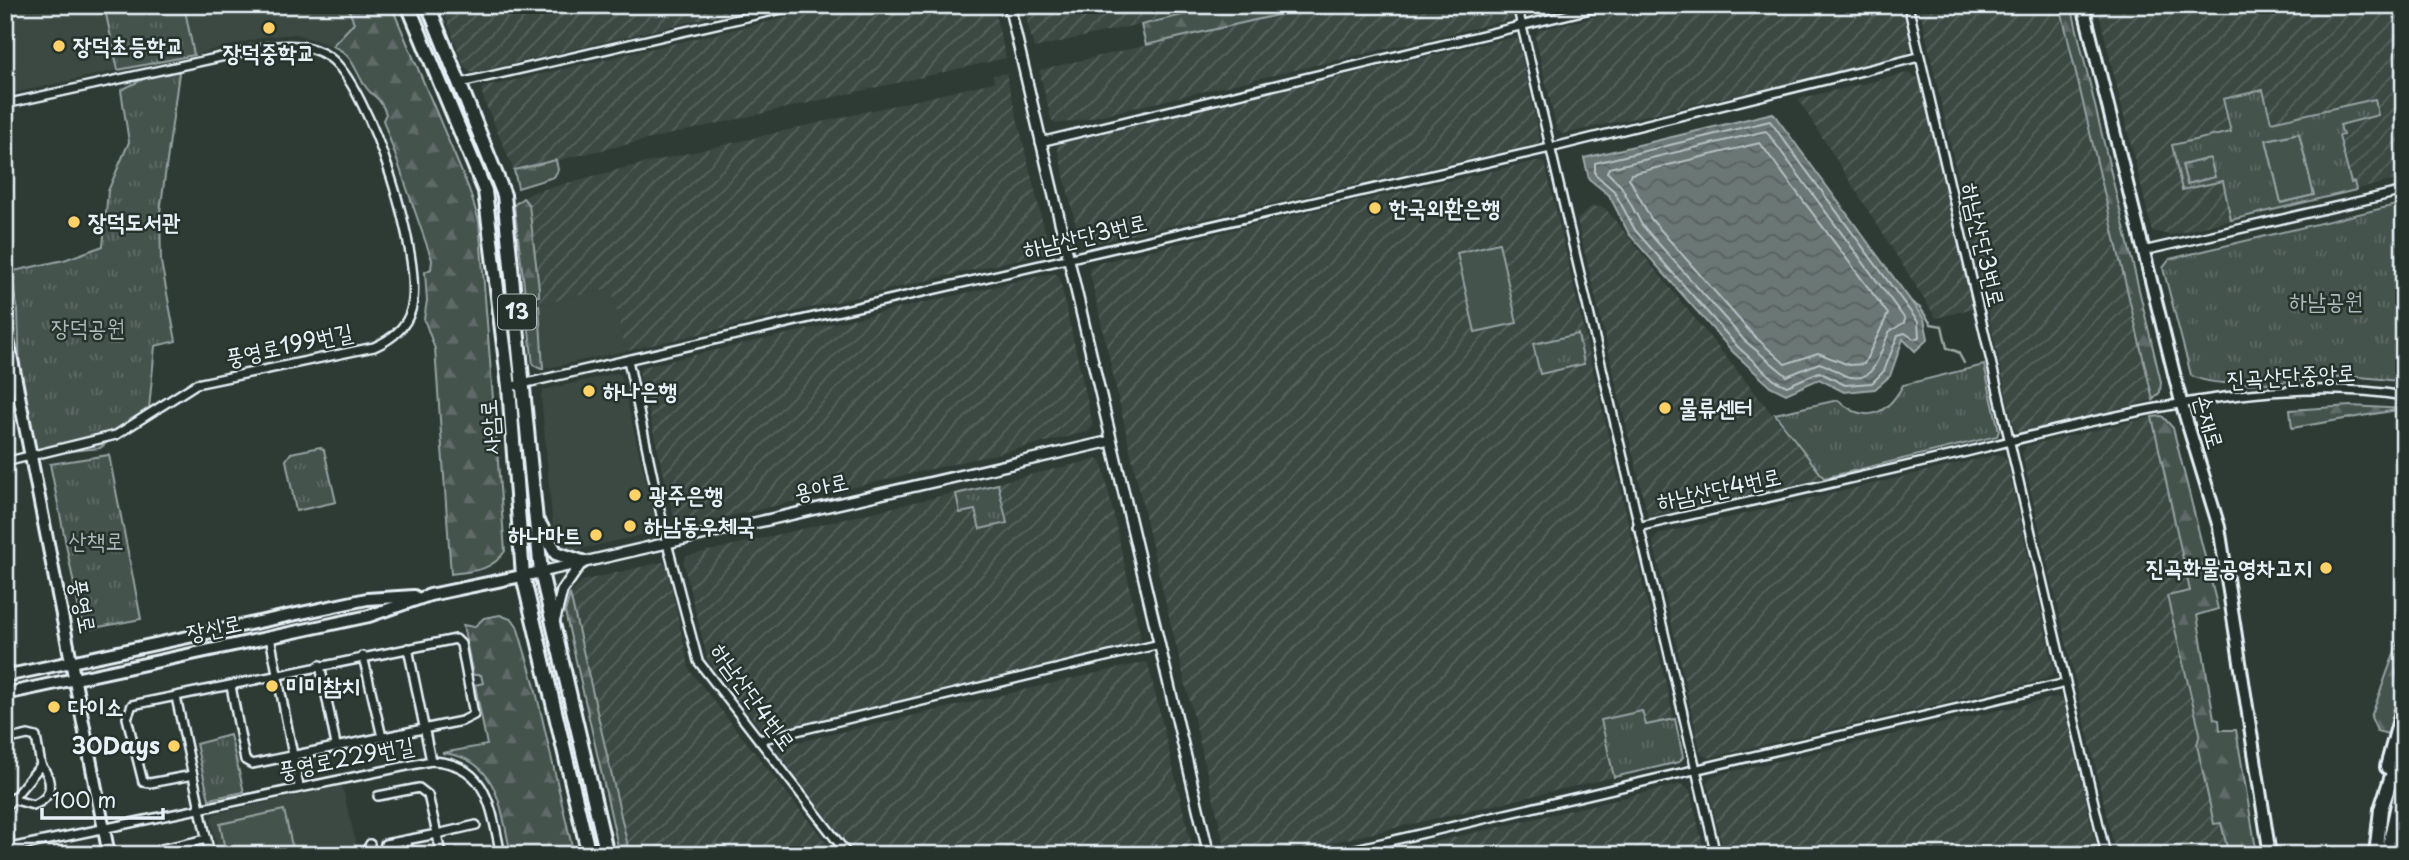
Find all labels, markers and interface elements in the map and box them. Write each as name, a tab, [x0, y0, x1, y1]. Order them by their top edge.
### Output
marker: 장덕중학교	[261, 20, 277, 36]
place label: 장덕초등학교	[73, 27, 184, 62]
place label: 장덕중학교	[223, 34, 315, 69]
marker: 장덕초등학교	[51, 38, 67, 54]
street label: 하남산단3번로	[1953, 179, 2016, 310]
place label: 한국외환은행	[1388, 189, 1500, 224]
marker: 한국외환은행	[1367, 200, 1383, 216]
place label: 장덕도서관	[88, 203, 181, 238]
street label: 하남산단3번로	[1019, 203, 1150, 266]
marker: 장덕도서관	[66, 214, 82, 230]
park label: 하남공원	[2289, 282, 2363, 317]
road number: 13	[498, 294, 536, 330]
park label: 장덕공원	[51, 309, 125, 344]
street label: 풍영로199번길	[222, 313, 356, 374]
street label: 진곡산단중앙로	[2225, 354, 2357, 395]
place label: 하나은행	[603, 372, 677, 407]
marker: 하나은행	[581, 383, 597, 399]
place label: 물류센터	[1679, 389, 1753, 424]
street label: 손재로	[2186, 390, 2235, 453]
street label: 사암로	[469, 398, 508, 456]
marker: 물류센터	[1657, 400, 1673, 416]
street label: 하남산단4번로	[1653, 457, 1784, 518]
street label: 용아로	[790, 462, 852, 509]
place label: 광주은행	[649, 476, 723, 511]
marker: 광주은행	[627, 487, 643, 503]
place label: 하남동우체국	[644, 507, 755, 542]
place label: 하나마트	[508, 516, 582, 551]
marker: 하남동우체국	[622, 518, 638, 534]
park label: 산책로	[68, 522, 124, 557]
marker: 하나마트	[588, 527, 604, 543]
place label: 진곡화물공영차고지	[2145, 549, 2312, 584]
marker: 진곡화물공영차고지	[2318, 560, 2334, 576]
street label: 풍영로	[62, 575, 107, 636]
street label: 장신로	[183, 604, 244, 649]
street label: 하남산단4번로	[703, 635, 805, 757]
place label: 미미참치	[286, 667, 360, 702]
marker: 미미참치	[264, 678, 280, 694]
place label: 다이소	[68, 688, 124, 723]
marker: 다이소	[46, 699, 62, 715]
street label: 풍영로229번길	[275, 726, 417, 787]
place label: 30Days	[71, 727, 160, 762]
marker: 30Days	[166, 738, 182, 754]
scale bar	[42, 776, 163, 820]
text: 100 m	[52, 783, 116, 815]

